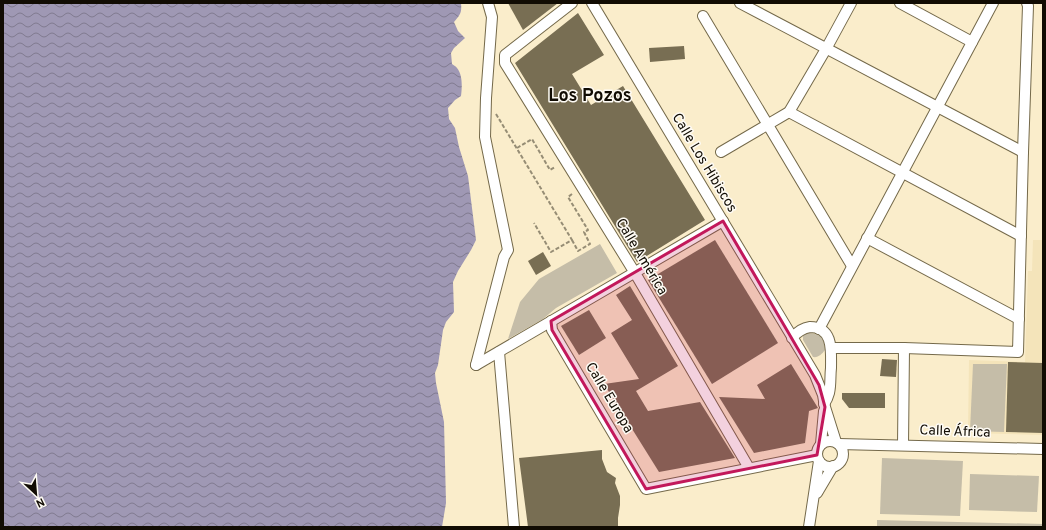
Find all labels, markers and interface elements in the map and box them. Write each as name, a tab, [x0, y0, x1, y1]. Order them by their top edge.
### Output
district label: Los Pozos	[548, 85, 632, 108]
street label: Calle Los Hibiscos	[668, 110, 740, 216]
street label: Calle América	[611, 216, 671, 298]
street label: Calle Europa	[581, 360, 637, 436]
street label: Calle África	[919, 421, 991, 442]
north arrow	[16, 474, 56, 514]
text: N	[33, 494, 47, 510]

